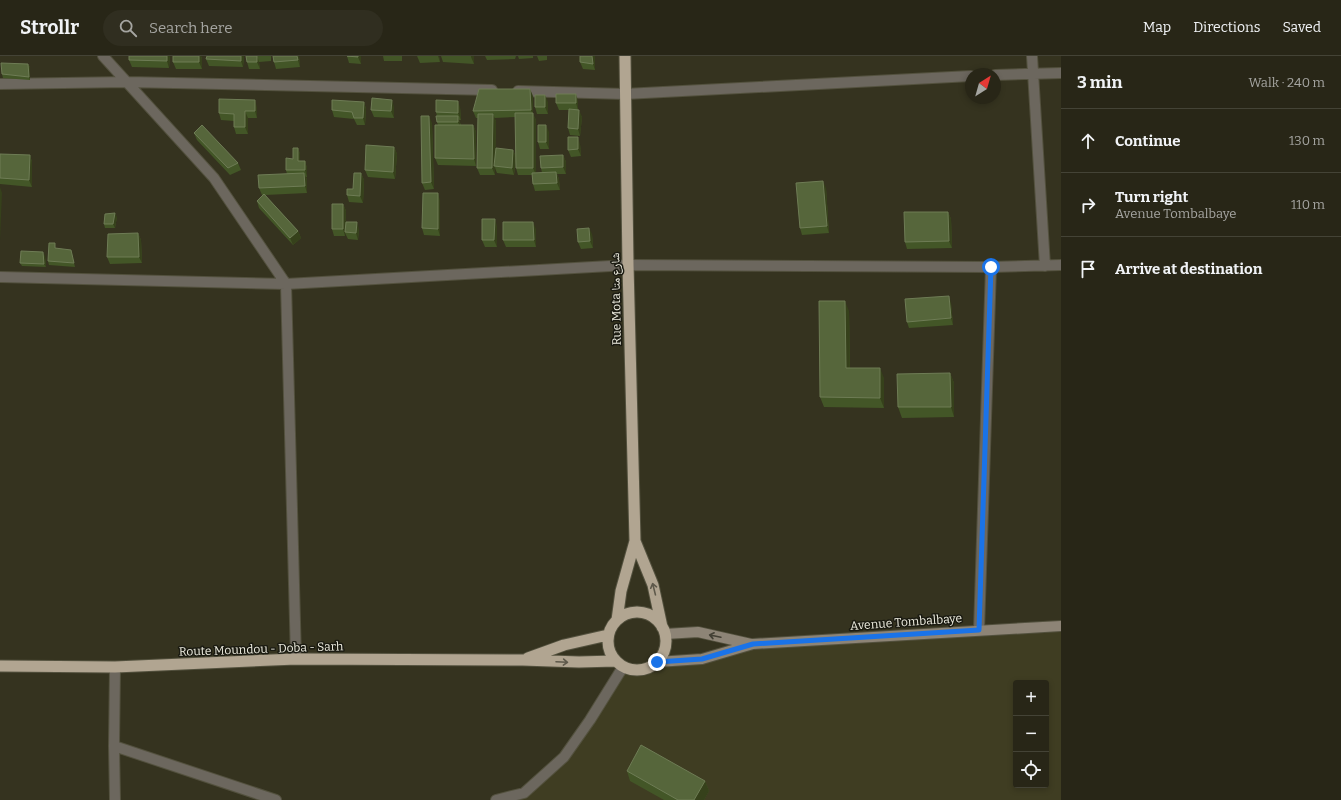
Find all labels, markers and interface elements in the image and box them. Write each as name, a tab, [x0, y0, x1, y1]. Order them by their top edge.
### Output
search box	[103, 10, 383, 46]
text: Strollr	[20, 16, 79, 39]
icon: search	[117, 17, 139, 39]
text: Search here	[149, 19, 232, 37]
text: Map	[1143, 19, 1171, 36]
text: Directions	[1193, 19, 1261, 36]
text: Saved	[1283, 19, 1321, 36]
north arrow	[965, 68, 1001, 104]
text: 3 min	[1077, 72, 1122, 93]
text: Walk · 240 m	[1249, 75, 1325, 90]
icon: ahead	[1077, 130, 1099, 152]
text: Continue	[1115, 132, 1181, 150]
text: 130 m	[1289, 133, 1325, 148]
text: Turn right	[1115, 188, 1188, 206]
icon: right	[1077, 194, 1099, 216]
text: 110 m	[1291, 197, 1325, 212]
text: Avenue Tombalbaye	[1115, 206, 1236, 221]
street label: Rue Mota شارع متا	[608, 252, 625, 345]
route start	[982, 258, 1000, 276]
icon: arrive	[1077, 258, 1099, 280]
text: Arrive at destination	[1115, 260, 1262, 278]
one-way arrow	[649, 583, 657, 596]
street label: Avenue Tombalbaye	[850, 611, 962, 633]
one-way arrow	[708, 631, 721, 639]
street label: Route Moundou - Doba - Sarh	[179, 639, 344, 659]
route end	[648, 653, 666, 671]
one-way arrow	[555, 658, 568, 665]
map controls	[1013, 680, 1049, 788]
button: +	[1013, 680, 1049, 716]
button: −	[1013, 716, 1049, 752]
button: locate	[1013, 752, 1049, 788]

